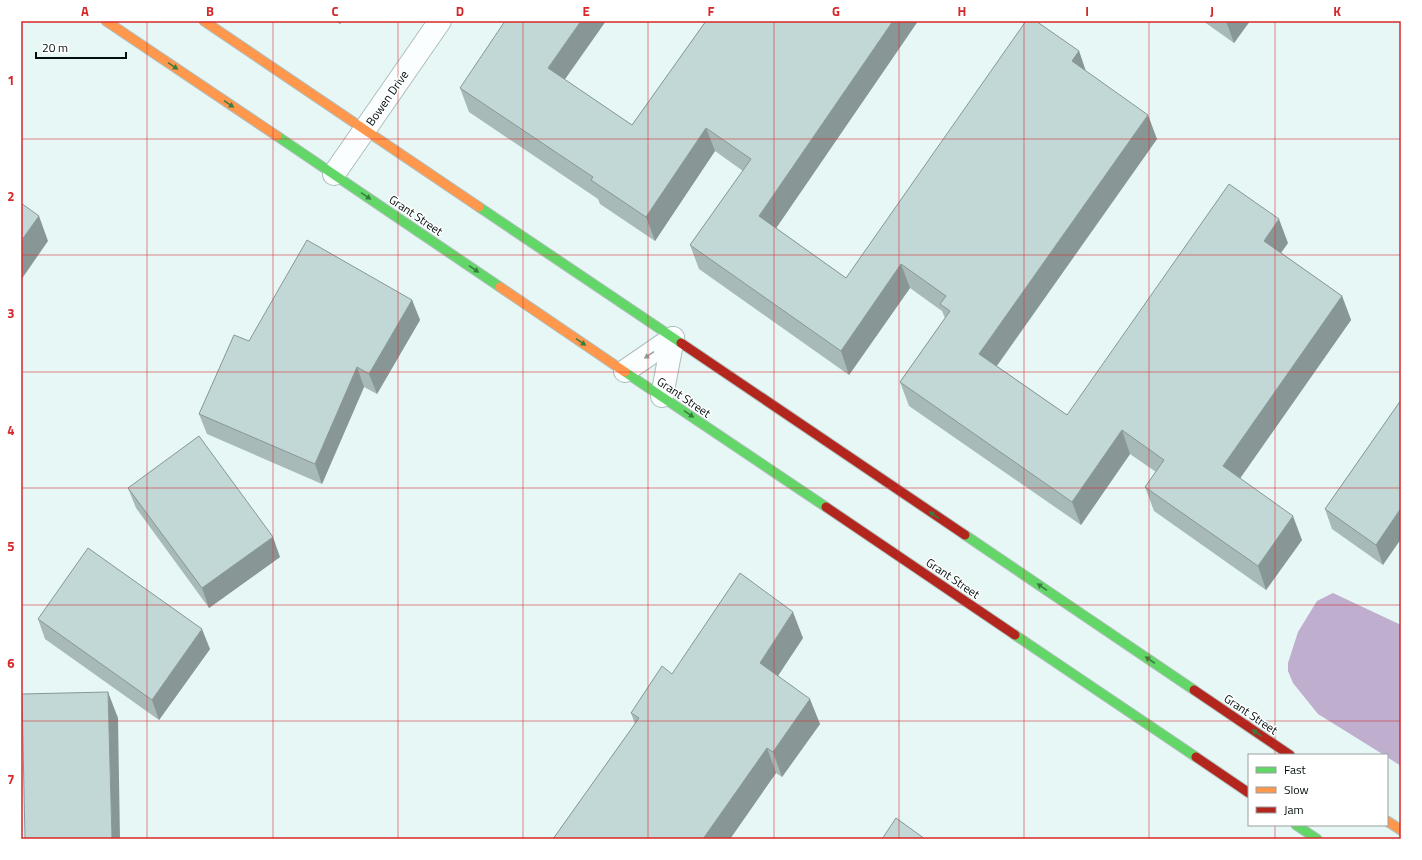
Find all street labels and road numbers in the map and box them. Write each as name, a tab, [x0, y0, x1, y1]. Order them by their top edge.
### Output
street label: Bowen Drive	[361, 66, 413, 130]
street label: Grant Street	[385, 190, 448, 241]
street label: Grant Street	[653, 372, 716, 423]
street label: Grant Street	[922, 553, 985, 604]
street label: Grant Street	[1220, 689, 1283, 740]

